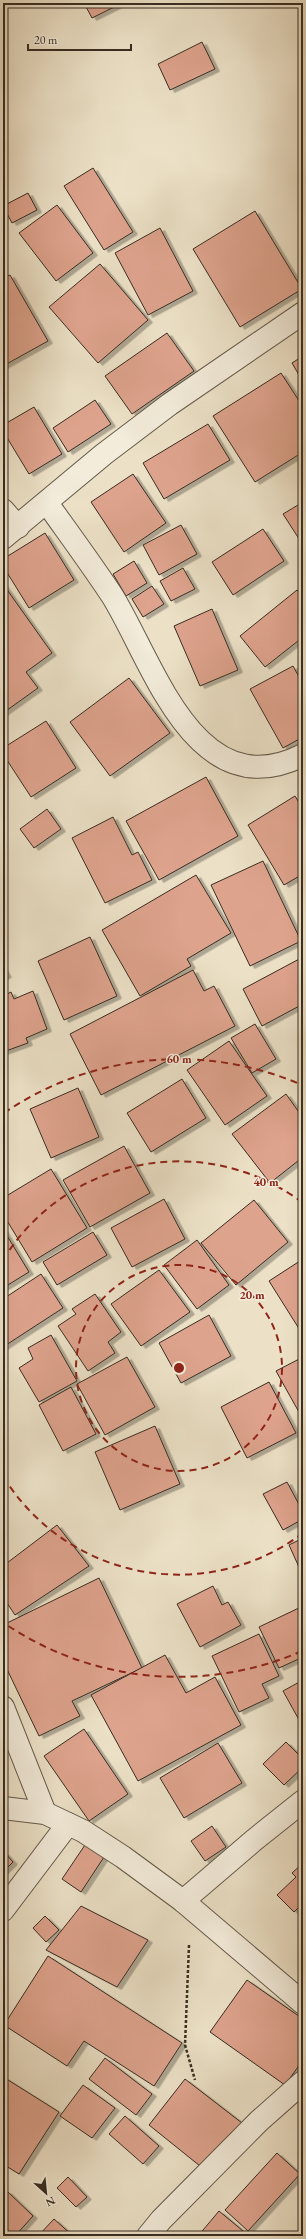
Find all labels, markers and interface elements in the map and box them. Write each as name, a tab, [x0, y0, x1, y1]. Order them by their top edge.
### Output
scale bar	[28, 26, 131, 52]
text: 20 m	[34, 32, 58, 48]
text: 60 m	[166, 1051, 192, 1067]
text: 40 m	[253, 1174, 279, 1190]
text: 20 m	[239, 1287, 265, 1303]
centre of rings	[172, 1361, 186, 1375]
north arrow	[26, 2173, 66, 2213]
text: N	[43, 2194, 58, 2210]

